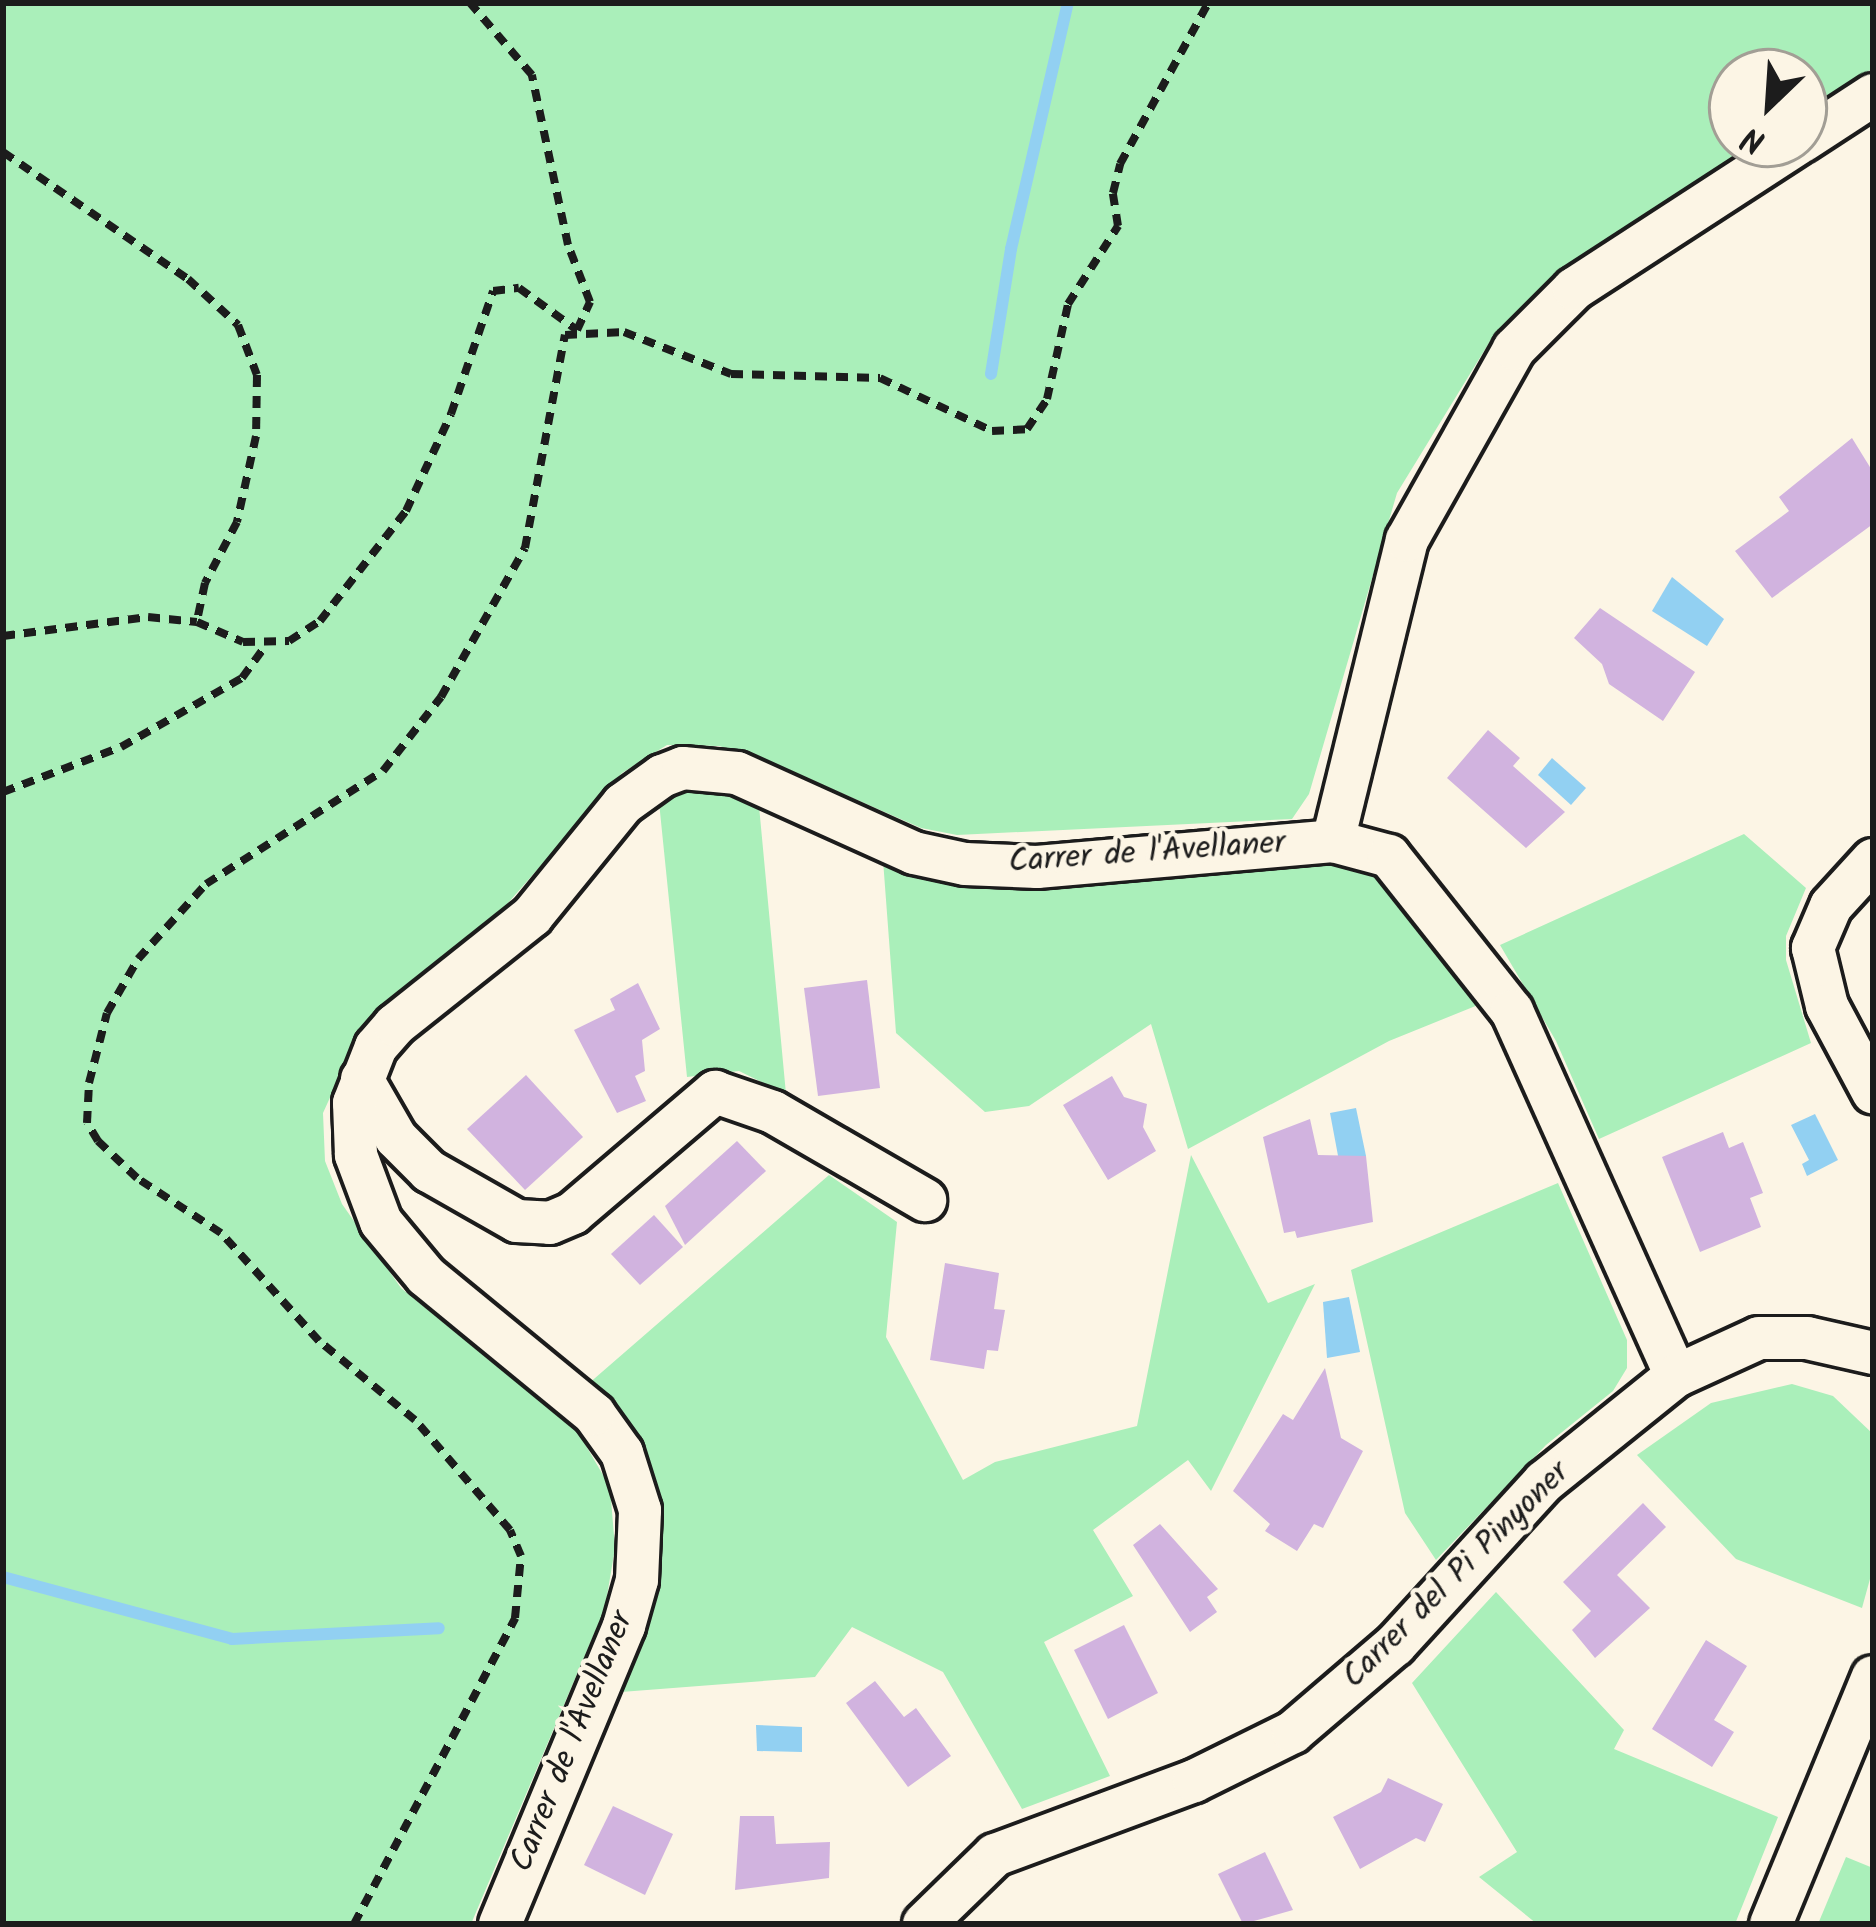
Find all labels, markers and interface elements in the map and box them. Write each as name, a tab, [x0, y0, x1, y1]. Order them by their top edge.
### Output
north arrow	[1708, 48, 1828, 168]
text: N	[1733, 110, 1774, 167]
street label: Carrer de l'Avellaner	[1007, 825, 1287, 883]
street label: Carrer del Pi Pinyoner	[1335, 1454, 1579, 1698]
street label: Carrer de l'Avellaner	[503, 1606, 643, 1878]

